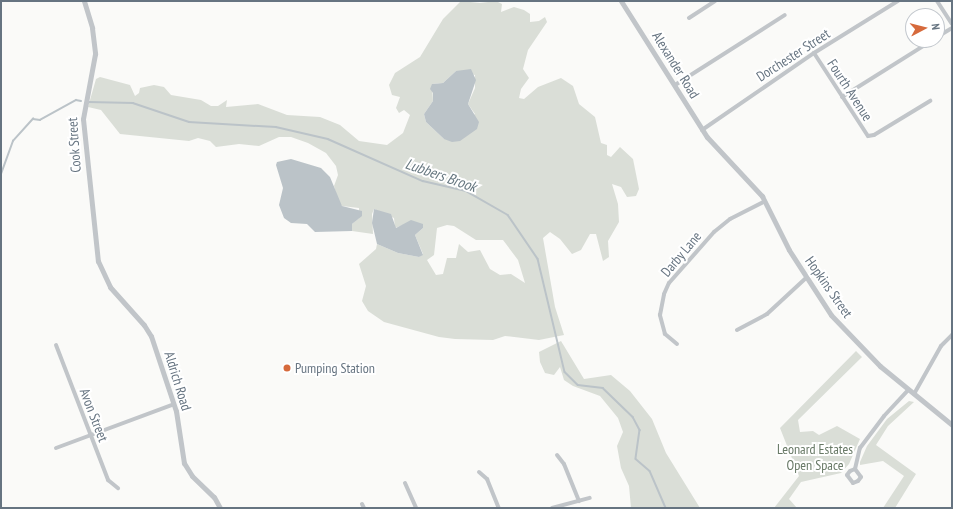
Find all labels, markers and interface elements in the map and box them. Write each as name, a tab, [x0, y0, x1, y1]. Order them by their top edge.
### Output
north arrow	[905, 8, 945, 48]
text: N	[929, 23, 943, 30]
street label: Dorchester Street	[753, 25, 833, 85]
street label: Alexander Road	[649, 29, 703, 101]
street label: Fourth Avenue	[824, 56, 876, 124]
street label: Cook Street	[64, 117, 84, 173]
water label: Lubbers Brook	[403, 154, 479, 196]
street label: Darby Lane	[657, 228, 705, 280]
street label: Hopkins Street	[802, 253, 856, 321]
street label: Aldrich Road	[161, 349, 195, 413]
place label: Pumping Station	[295, 360, 375, 376]
marker: Pumping Station	[282, 363, 292, 373]
street label: Avon Street	[76, 386, 112, 444]
park label: Leonard Estates Open Space	[777, 441, 853, 474]

